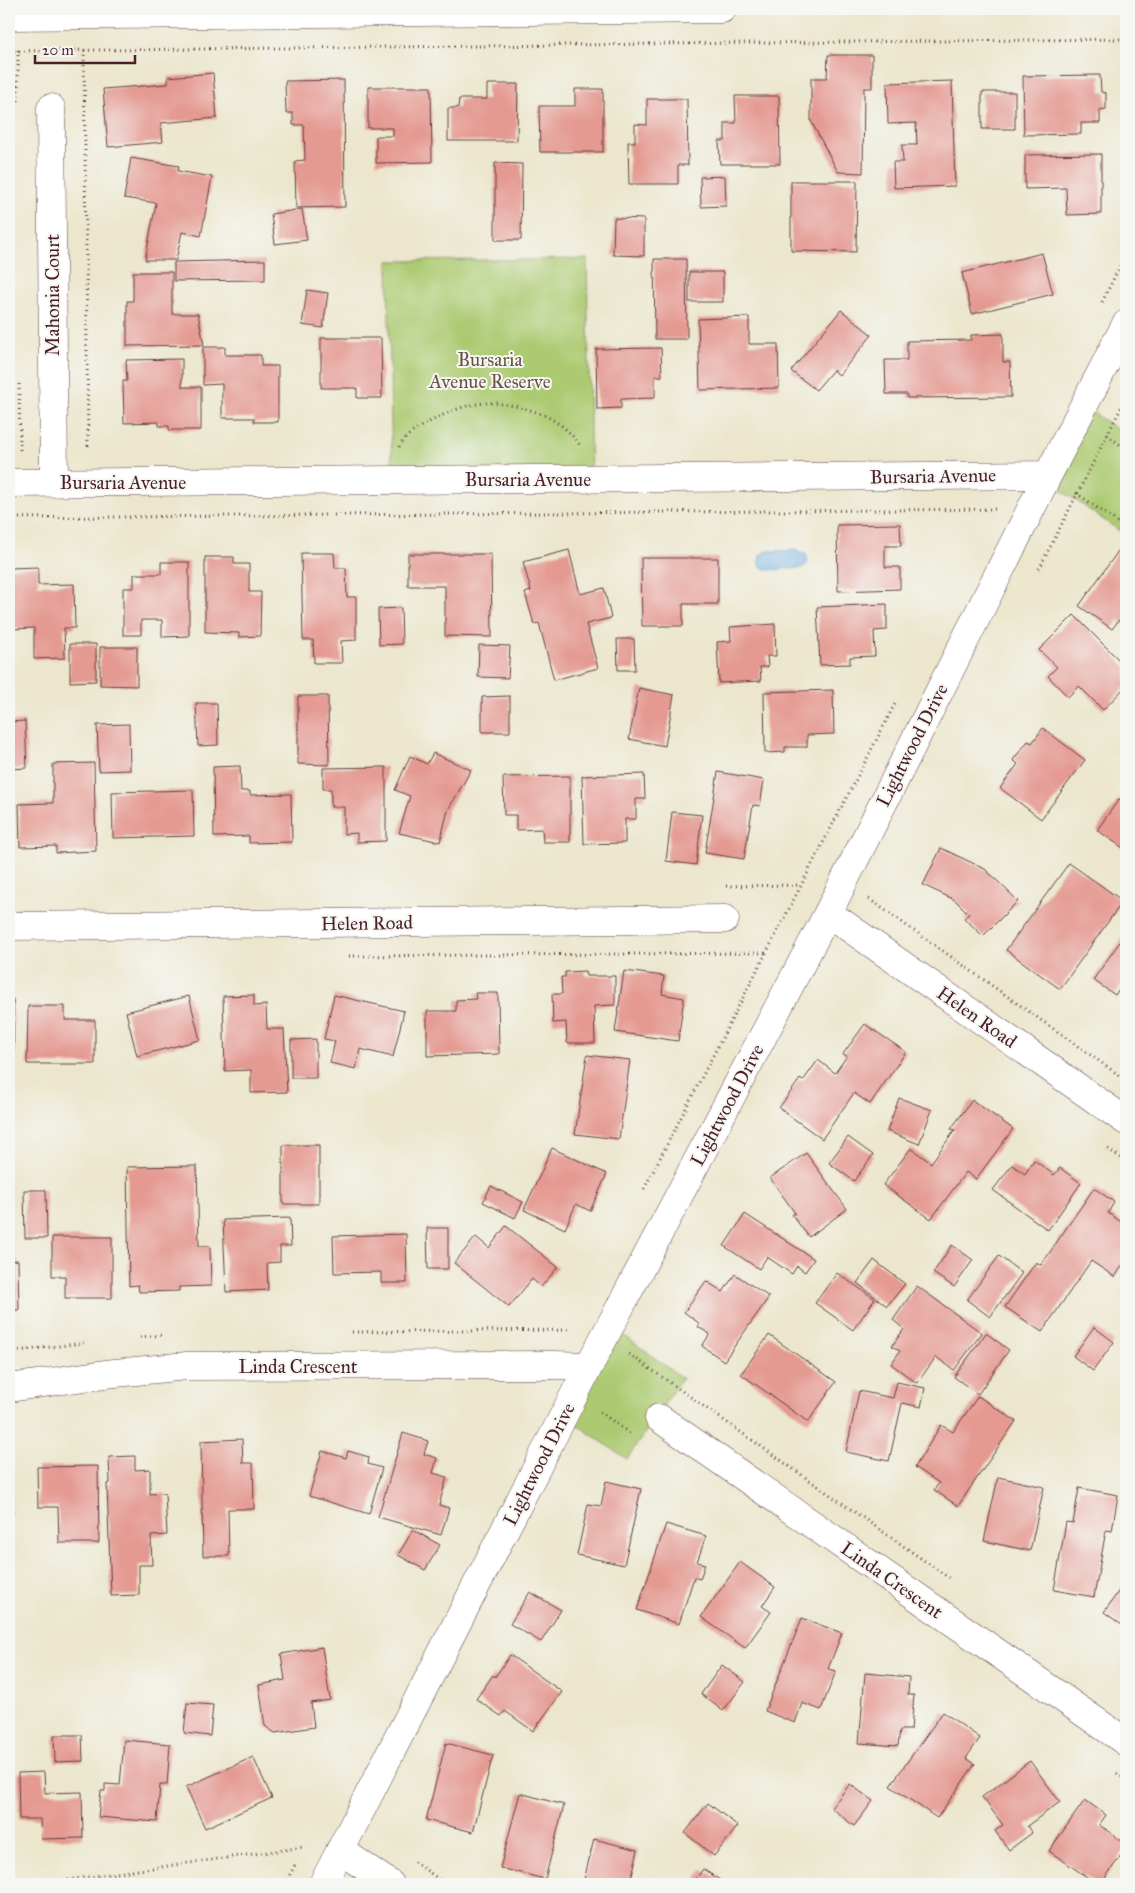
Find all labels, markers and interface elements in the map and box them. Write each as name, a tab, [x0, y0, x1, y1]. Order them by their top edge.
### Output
scale bar	[35, 32, 135, 64]
text: 20 m	[42, 41, 74, 59]
street label: Mahonia Court	[41, 234, 64, 356]
park label: Bursaria Avenue Reserve	[428, 348, 551, 393]
street label: Bursaria Avenue	[870, 463, 996, 489]
street label: Bursaria Avenue	[465, 468, 591, 491]
street label: Bursaria Avenue	[60, 471, 186, 494]
street label: Lightwood Drive	[871, 680, 954, 811]
street label: Helen Road	[321, 911, 414, 935]
street label: Helen Road	[933, 981, 1022, 1053]
street label: Lightwood Drive	[685, 1040, 770, 1170]
street label: Linda Crescent	[239, 1355, 358, 1378]
street label: Lightwood Drive	[498, 1399, 581, 1530]
street label: Linda Crescent	[837, 1536, 947, 1624]

